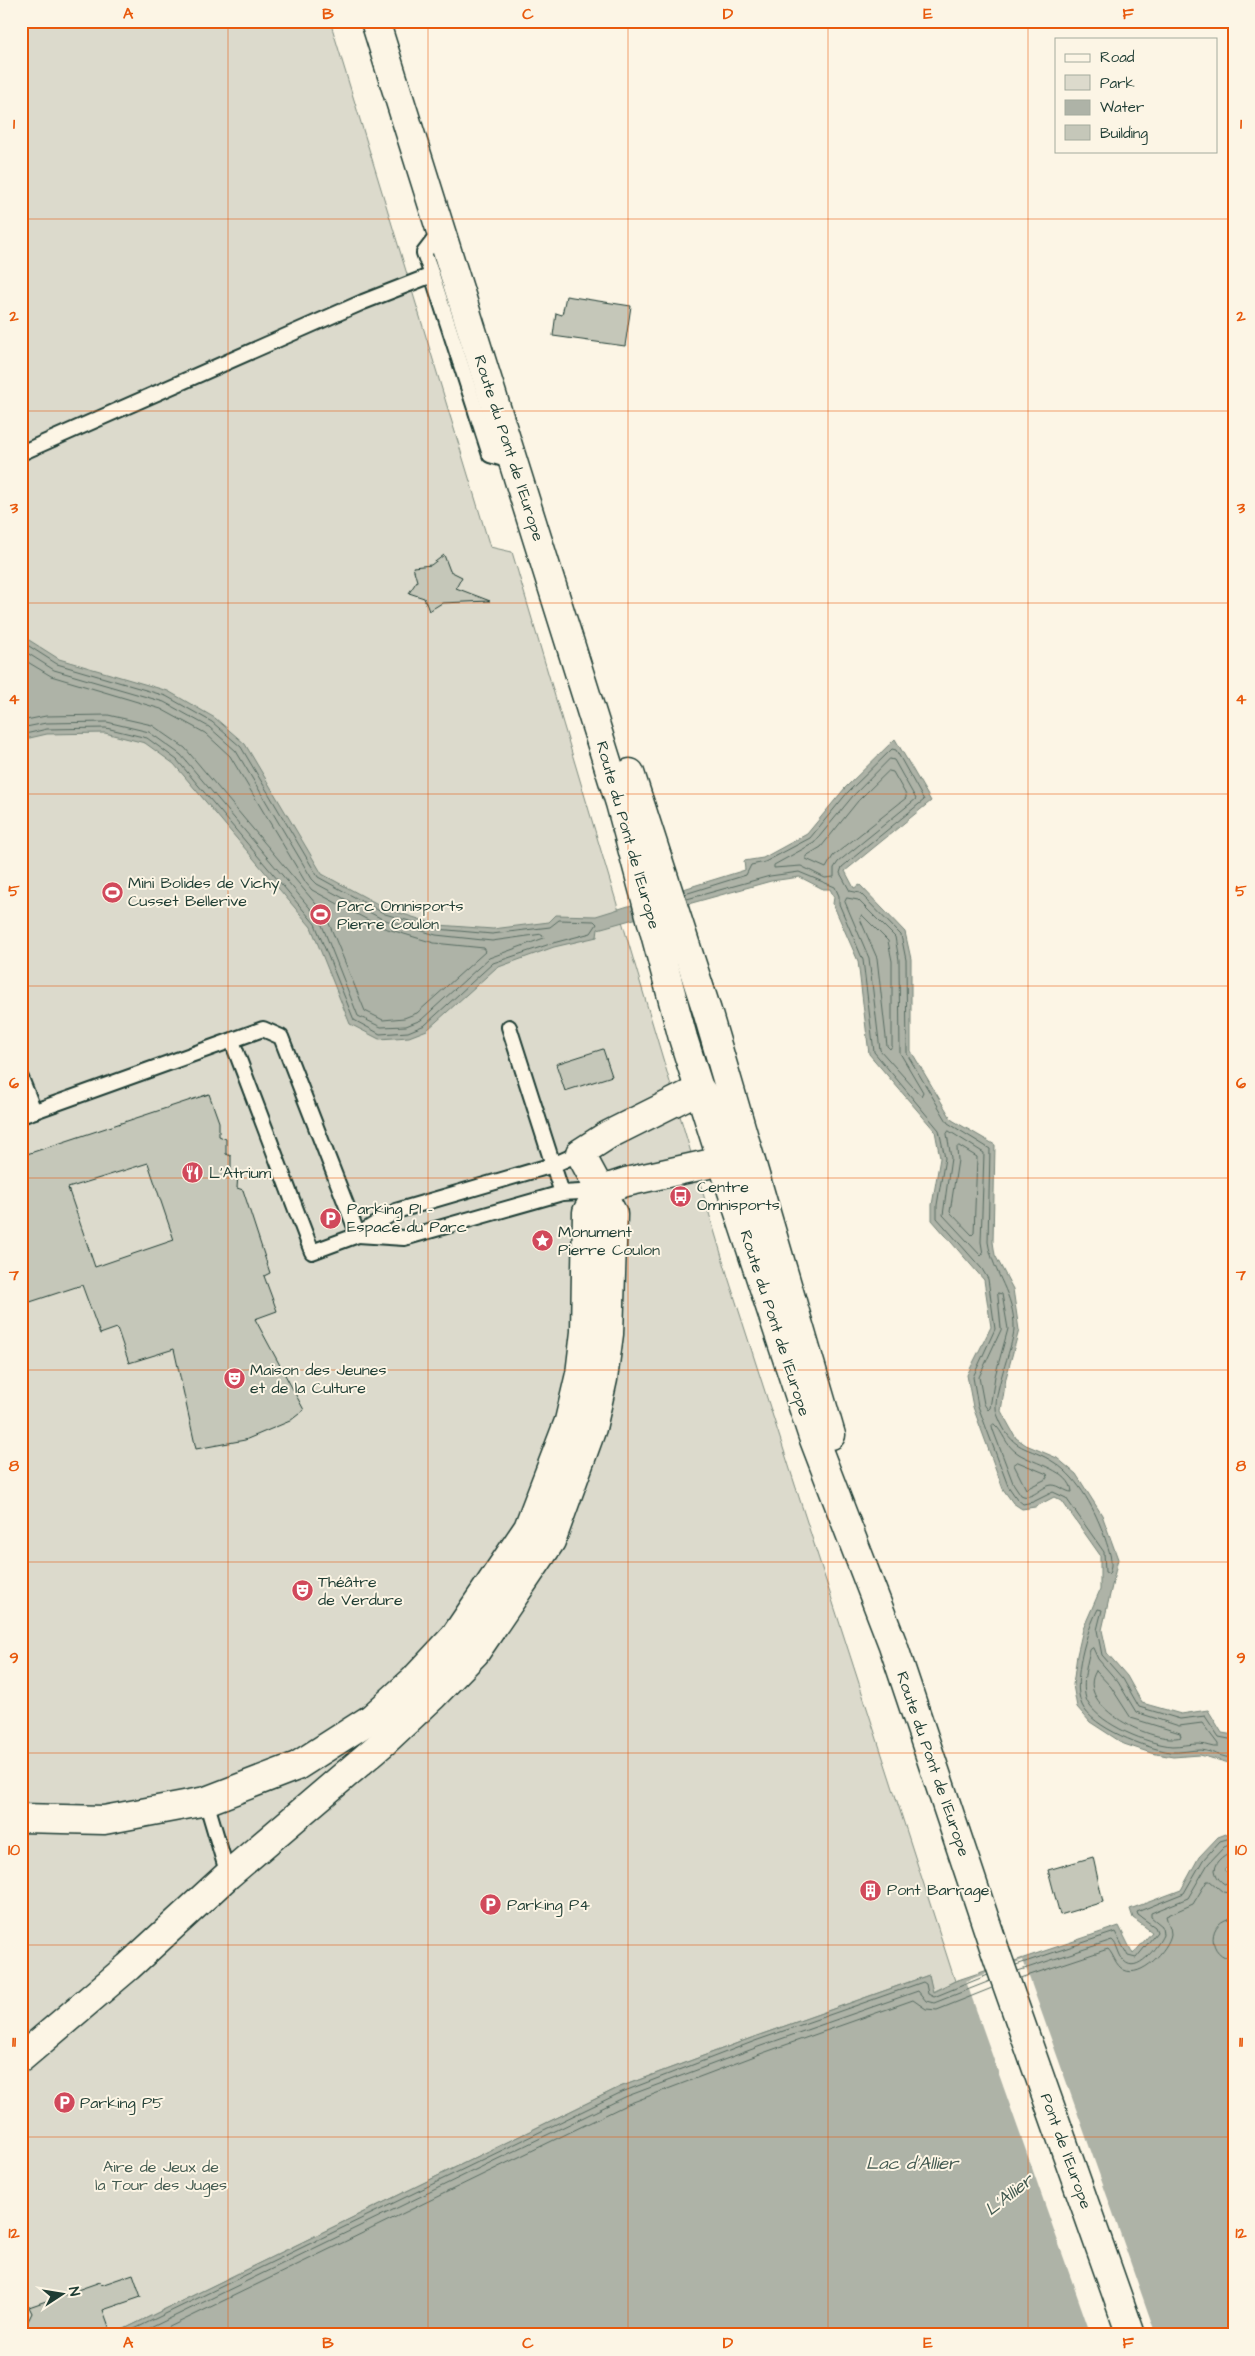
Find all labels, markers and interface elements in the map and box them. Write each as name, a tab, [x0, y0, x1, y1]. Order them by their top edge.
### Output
text: A	[123, 3, 134, 25]
text: B	[322, 3, 334, 25]
text: C	[522, 3, 534, 25]
text: D	[723, 3, 734, 25]
text: E	[923, 3, 933, 25]
text: F	[1122, 3, 1134, 25]
legend	[1055, 38, 1218, 152]
text: Road	[1100, 47, 1135, 68]
text: Park	[1100, 73, 1135, 94]
text: Water	[1100, 97, 1144, 118]
text: 1	[13, 113, 16, 135]
text: 1	[1240, 113, 1243, 135]
text: Building	[1100, 123, 1148, 145]
text: 2	[8, 305, 19, 327]
text: 2	[1235, 305, 1246, 327]
street label: Route du Pont de l'Europe	[469, 352, 550, 544]
text: 3	[9, 497, 19, 519]
text: 3	[1236, 497, 1246, 519]
text: 4	[9, 688, 20, 710]
text: 4	[1236, 688, 1247, 710]
street label: Route du Pont de l'Europe	[591, 739, 665, 932]
place label: Mini Bolides de Vichy Cusset Bellerive	[128, 872, 280, 912]
text: 5	[8, 880, 20, 902]
sports icon: Mini Bolides de Vichy Cusset Bellerive	[100, 880, 124, 904]
text: 5	[1235, 880, 1247, 902]
place label: Parc Omnisports Pierre Coulon	[337, 895, 464, 935]
sports icon: Parc Omnisports Pierre Coulon	[309, 903, 333, 927]
text: 6	[9, 1072, 19, 1094]
text: 6	[1236, 1072, 1246, 1094]
restaurant icon: L'Atrium	[181, 1161, 205, 1185]
place label: L'Atrium	[209, 1162, 272, 1184]
place label: Centre Omnisports	[697, 1176, 780, 1216]
bus stop icon: Centre Omnisports	[669, 1184, 693, 1208]
place label: Parking P1 - Espace du Parc	[347, 1198, 467, 1238]
parking icon: Parking P1 - Espace du Parc	[319, 1206, 343, 1230]
place label: Monument Pierre Coulon	[558, 1221, 660, 1261]
street label: Route du Pont de l'Europe	[735, 1227, 816, 1419]
place icon: Monument Pierre Coulon	[530, 1229, 554, 1253]
text: 7	[8, 1264, 19, 1286]
text: 7	[1235, 1264, 1246, 1286]
place label: Maison des Jeunes et de la Culture	[250, 1359, 386, 1399]
theatre icon: Maison des Jeunes et de la Culture	[222, 1367, 246, 1391]
text: 8	[9, 1455, 20, 1477]
text: 8	[1236, 1455, 1247, 1477]
place label: Théâtre de Verdure	[318, 1571, 403, 1611]
theatre icon: Théâtre de Verdure	[290, 1579, 314, 1603]
text: 9	[9, 1647, 19, 1669]
text: 9	[1236, 1647, 1246, 1669]
street label: Route du Pont de l'Europe	[891, 1669, 975, 1860]
text: 10	[8, 1839, 20, 1861]
text: 10	[1235, 1839, 1247, 1861]
building icon: Pont Barrage	[859, 1878, 883, 1902]
place label: Pont Barrage	[887, 1879, 990, 1902]
parking icon: Parking P4	[479, 1893, 503, 1917]
place label: Parking P4	[507, 1894, 590, 1917]
text: 11	[12, 2031, 17, 2053]
text: 11	[1239, 2031, 1244, 2053]
street label: Pont de l'Europe	[1035, 2090, 1097, 2212]
parking icon: Parking P5	[52, 2091, 76, 2115]
place label: Parking P5	[80, 2092, 164, 2115]
water label: Lac d'Allier	[866, 2151, 960, 2176]
park label: Aire de Jeux de la Tour des Juges	[95, 2156, 227, 2197]
water label: L'Allier	[980, 2167, 1040, 2222]
text: 12	[8, 2222, 20, 2244]
text: 12	[1235, 2222, 1247, 2244]
north arrow	[38, 2268, 88, 2318]
text: N	[63, 2285, 84, 2298]
text: A	[123, 2332, 134, 2354]
text: B	[322, 2332, 334, 2354]
text: C	[522, 2332, 534, 2354]
text: D	[723, 2332, 734, 2354]
text: E	[923, 2332, 933, 2354]
text: F	[1122, 2332, 1134, 2354]

